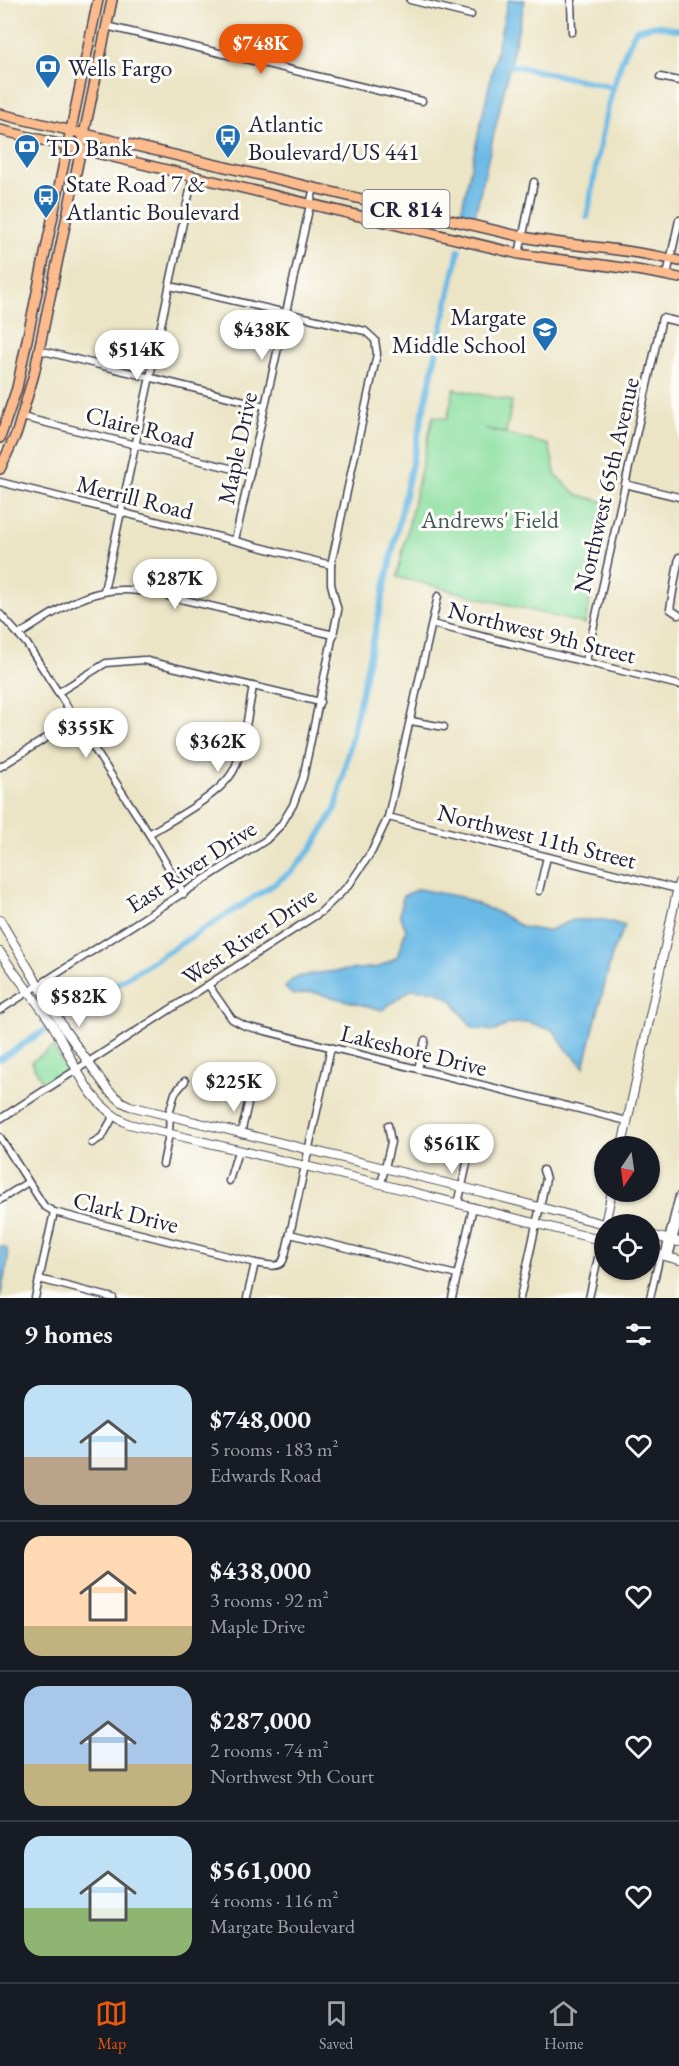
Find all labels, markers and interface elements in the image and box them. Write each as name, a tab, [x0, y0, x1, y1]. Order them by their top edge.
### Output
pin: $748K	[219, 24, 303, 75]
text: $748K	[233, 30, 289, 56]
bank icon: Wells Fargo	[33, 52, 63, 90]
place label: Wells Fargo	[68, 52, 173, 83]
place label: Atlantic Boulevard/US 441	[247, 108, 419, 167]
bus stop icon: Atlantic Boulevard/US 441	[213, 122, 243, 160]
bank icon: TD Bank	[12, 132, 42, 170]
place label: TD Bank	[46, 132, 133, 163]
place label: State Road 7 & Atlantic Boulevard	[65, 168, 241, 227]
bus stop icon: State Road 7 & Atlantic Boulevard	[31, 182, 61, 220]
road number: CR 814	[362, 190, 450, 228]
place label: Margate Middle School	[392, 301, 526, 360]
pin: $438K	[220, 310, 304, 361]
school or university icon: Margate Middle School	[530, 315, 560, 353]
text: $438K	[234, 316, 290, 342]
pin: $514K	[95, 330, 179, 381]
text: $514K	[109, 336, 165, 362]
street label: Northwest 65th Avenue	[566, 374, 646, 596]
street label: Maple Drive	[210, 389, 264, 507]
street label: Claire Road	[83, 399, 198, 456]
street label: Merrill Road	[74, 468, 197, 527]
park label: Andrews' Field	[420, 504, 560, 535]
pin: $287K	[133, 559, 217, 610]
text: $287K	[147, 565, 203, 591]
street label: Northwest 9th Street	[445, 594, 640, 670]
pin: $355K	[44, 708, 128, 759]
text: $355K	[58, 714, 114, 740]
pin: $362K	[176, 722, 260, 773]
text: $362K	[190, 728, 246, 754]
street label: Northwest 11th Street	[434, 796, 640, 876]
street label: East River Drive	[120, 812, 262, 920]
street label: West River Drive	[176, 880, 322, 992]
pin: $582K	[37, 977, 121, 1028]
text: $582K	[51, 983, 107, 1009]
street label: Lakeshore Drive	[338, 1017, 490, 1083]
pin: $225K	[192, 1062, 276, 1113]
text: $225K	[206, 1068, 262, 1094]
pin: $561K	[410, 1124, 494, 1175]
text: $561K	[424, 1130, 480, 1156]
north arrow	[594, 1136, 660, 1202]
map controls	[594, 1136, 660, 1280]
street label: Clark Drive	[70, 1184, 182, 1240]
button: locate	[594, 1214, 660, 1280]
text: 9 homes	[24, 1317, 113, 1351]
icon: filters	[622, 1318, 655, 1351]
text: $748,000	[210, 1402, 311, 1436]
icon: home	[72, 1409, 144, 1481]
icon: heart	[622, 1429, 655, 1462]
text: 5 rooms · 183 m²	[210, 1436, 338, 1462]
text: Edwards Road	[210, 1462, 321, 1488]
text: $438,000	[210, 1553, 311, 1587]
icon: home	[72, 1560, 144, 1632]
icon: heart	[622, 1580, 655, 1613]
text: 3 rooms · 92 m²	[210, 1587, 329, 1613]
text: Maple Drive	[210, 1613, 305, 1639]
text: $287,000	[210, 1703, 311, 1737]
icon: home	[72, 1710, 144, 1782]
icon: heart	[622, 1730, 655, 1763]
text: 2 rooms · 74 m²	[210, 1737, 329, 1763]
text: Northwest 9th Court	[210, 1763, 374, 1789]
text: $561,000	[210, 1853, 311, 1887]
icon: home	[72, 1860, 144, 1932]
icon: heart	[622, 1880, 655, 1913]
text: 4 rooms · 116 m²	[210, 1887, 338, 1913]
text: Margate Boulevard	[210, 1913, 355, 1939]
tab: Map	[95, 1997, 128, 2054]
tab: Saved	[319, 1997, 353, 2054]
tab: Home	[544, 1997, 584, 2054]

